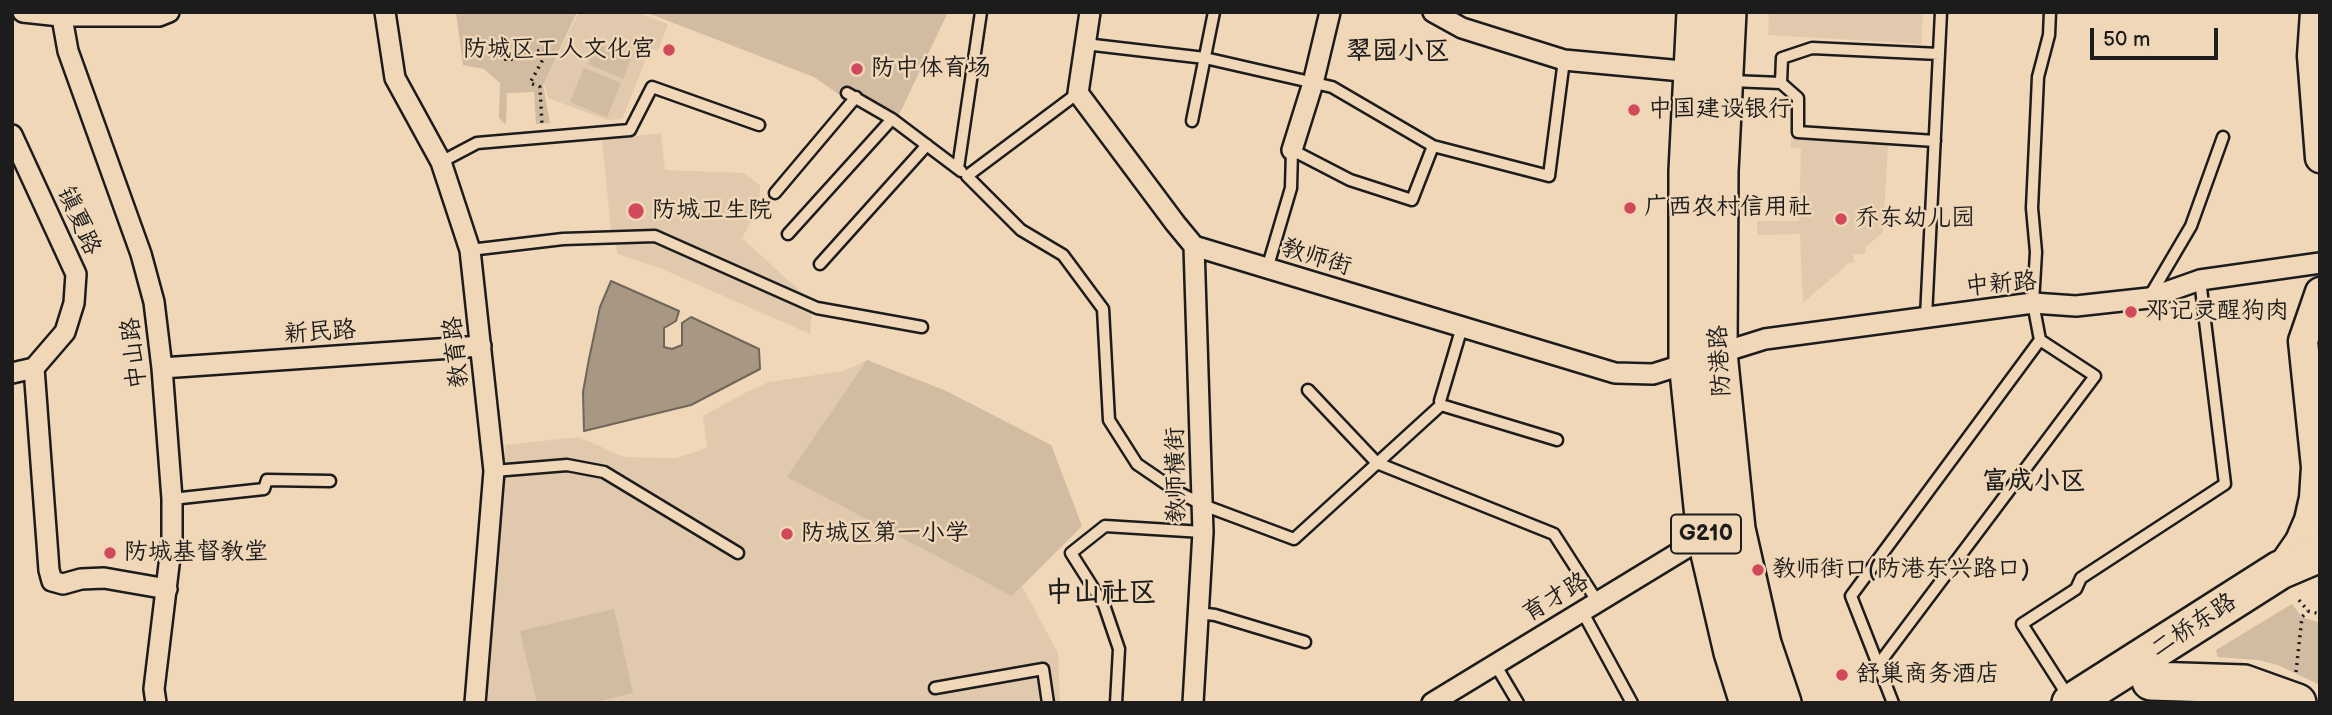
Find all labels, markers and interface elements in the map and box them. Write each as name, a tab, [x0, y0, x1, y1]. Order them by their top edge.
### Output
scale bar	[2094, 14, 2222, 58]
text: 50 m	[2103, 27, 2150, 52]
place label: 防城区工人文化宫	[463, 36, 655, 64]
district label: 翠园小区	[1346, 36, 1450, 68]
marker: 防城区工人文化宫	[661, 42, 677, 58]
place label: 防中体育场	[871, 55, 991, 83]
marker: 防中体育场	[849, 61, 865, 77]
place label: 中国建设银行	[1648, 96, 1792, 124]
marker: 中国建设银行	[1626, 102, 1642, 118]
street label: 镇夏路	[50, 182, 106, 260]
place label: 广西农村信用社	[1644, 194, 1812, 222]
place label: 防城卫生院	[652, 197, 772, 225]
marker: 广西农村信用社	[1622, 200, 1638, 216]
marker: 防城卫生院	[626, 201, 646, 221]
place label: 乔东幼儿园	[1855, 205, 1975, 233]
marker: 乔东幼儿园	[1833, 211, 1849, 227]
street label: 教师街	[1277, 234, 1355, 282]
street label: 中新路	[1964, 268, 2038, 302]
place label: 邓记灵醒狗肉	[2145, 298, 2289, 326]
marker: 邓记灵醒狗肉	[2123, 304, 2139, 320]
street label: 教育路	[439, 315, 475, 389]
street label: 中山路	[117, 316, 153, 390]
street label: 新民路	[283, 316, 357, 350]
street label: 防港路	[1705, 324, 1737, 398]
street label: 教师横街	[1162, 427, 1192, 523]
district label: 富成小区	[1982, 466, 2086, 498]
road number: G210	[1671, 514, 1741, 554]
place label: 防城区第一小学	[801, 520, 969, 548]
marker: 防城区第一小学	[779, 526, 795, 542]
place label: 防城基督教堂	[124, 539, 268, 567]
marker: 防城基督教堂	[102, 545, 118, 561]
place label: 教师街口(防港东兴路口)	[1772, 556, 2030, 584]
marker: 教师街口(防港东兴路口)	[1750, 562, 1766, 578]
street label: 育才路	[1518, 567, 1594, 629]
district label: 中山社区	[1045, 577, 1157, 611]
street label: 二桥东路	[2146, 588, 2242, 664]
place label: 舒巢商务酒店	[1856, 661, 2000, 689]
marker: 舒巢商务酒店	[1834, 667, 1850, 683]

